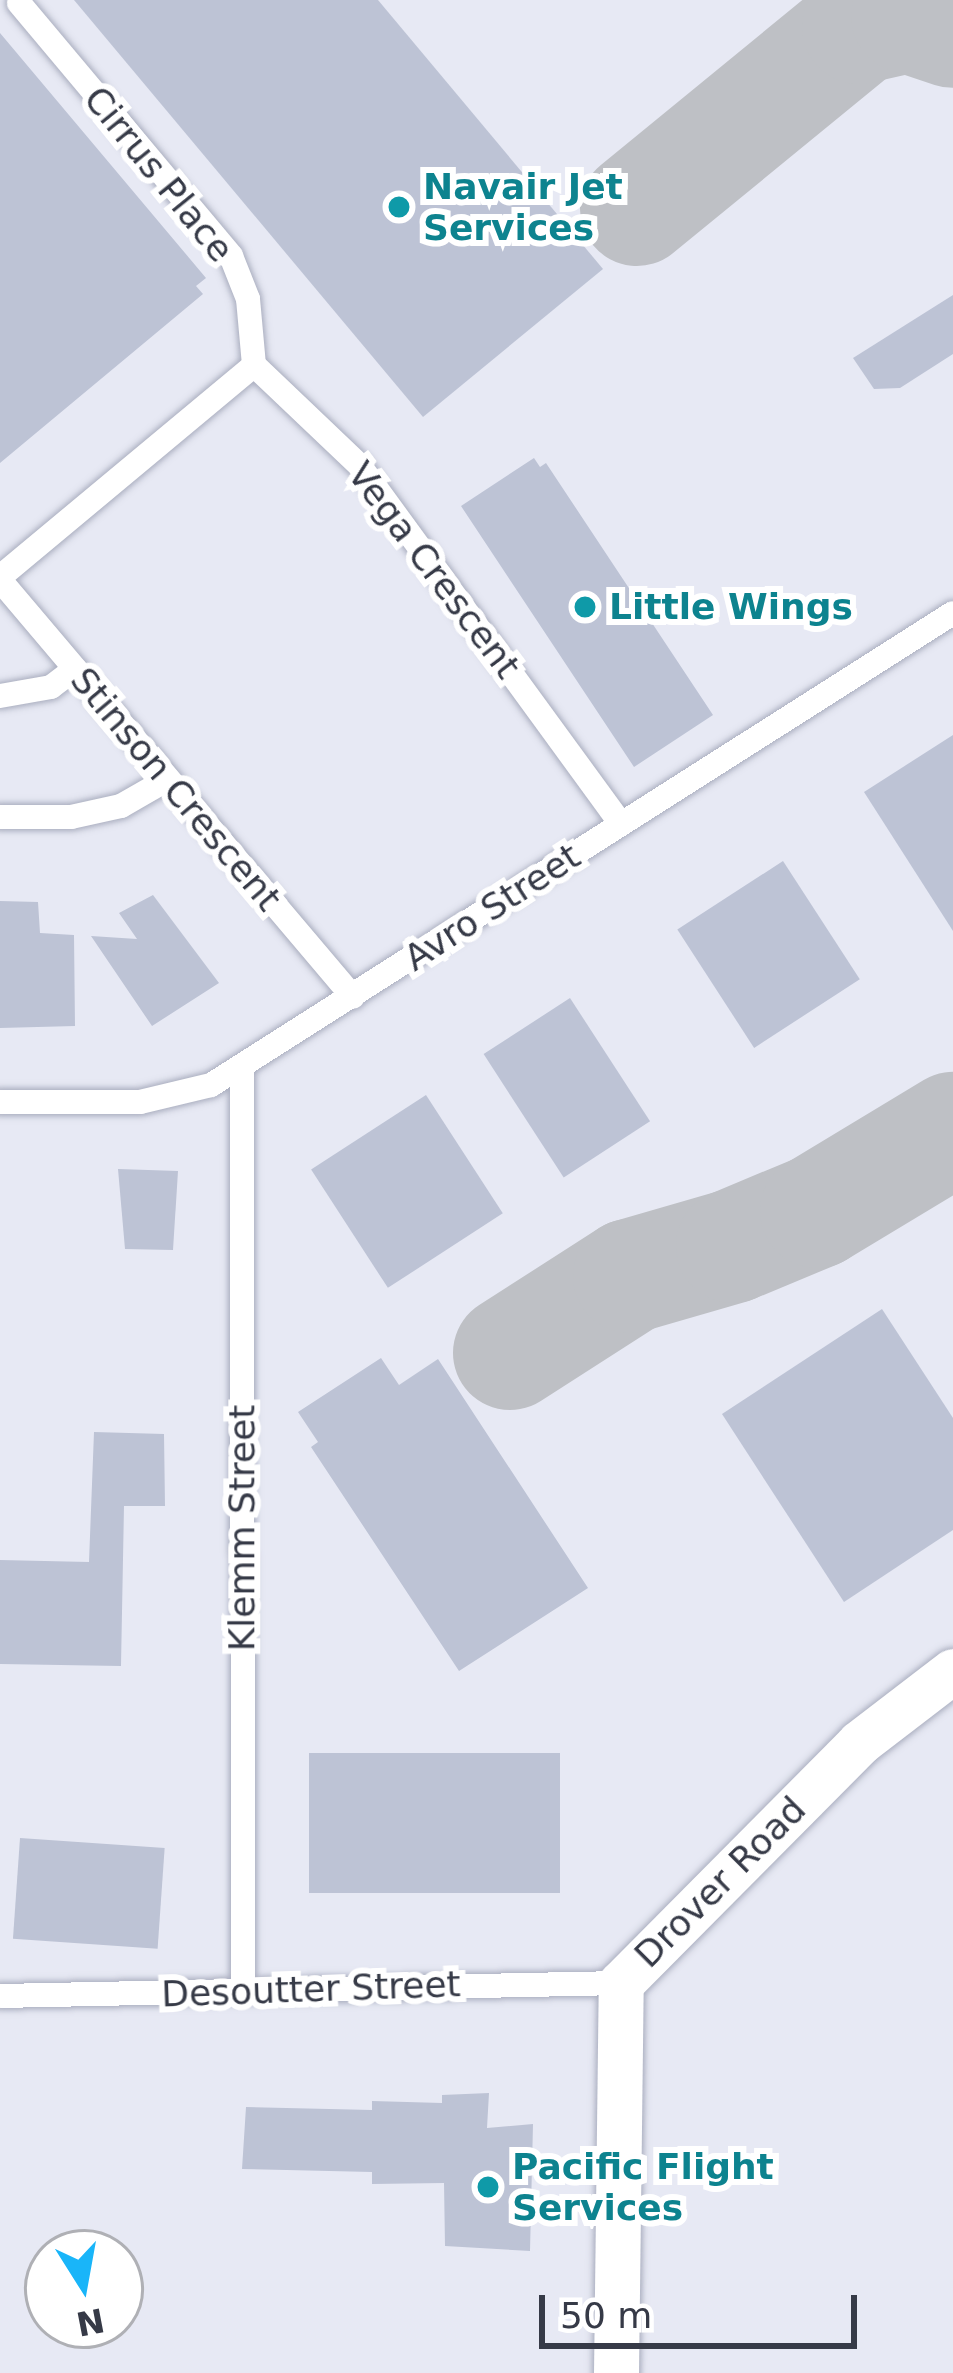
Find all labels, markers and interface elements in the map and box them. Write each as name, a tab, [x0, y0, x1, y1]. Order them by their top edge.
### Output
street label: Cirrus Place	[75, 78, 243, 270]
place label: Navair Jet Services	[423, 164, 623, 249]
marker: Navair Jet Services	[386, 194, 412, 220]
street label: Vega Crescent	[339, 453, 529, 687]
place label: Little Wings	[609, 585, 853, 629]
marker: Little Wings	[572, 594, 598, 620]
street label: Stinson Crescent	[62, 659, 290, 919]
street label: Avro Street	[396, 834, 588, 980]
street label: Klemm Street	[220, 1405, 264, 1651]
street label: Drover Road	[626, 1788, 814, 1976]
street label: Desoutter Street	[161, 1962, 461, 2016]
place label: Pacific Flight Services	[512, 2144, 774, 2229]
marker: Pacific Flight Services	[475, 2174, 501, 2200]
north arrow	[24, 2229, 144, 2349]
scale bar	[545, 2271, 863, 2345]
text: 50 m	[560, 2295, 652, 2336]
text: N	[73, 2300, 108, 2344]

